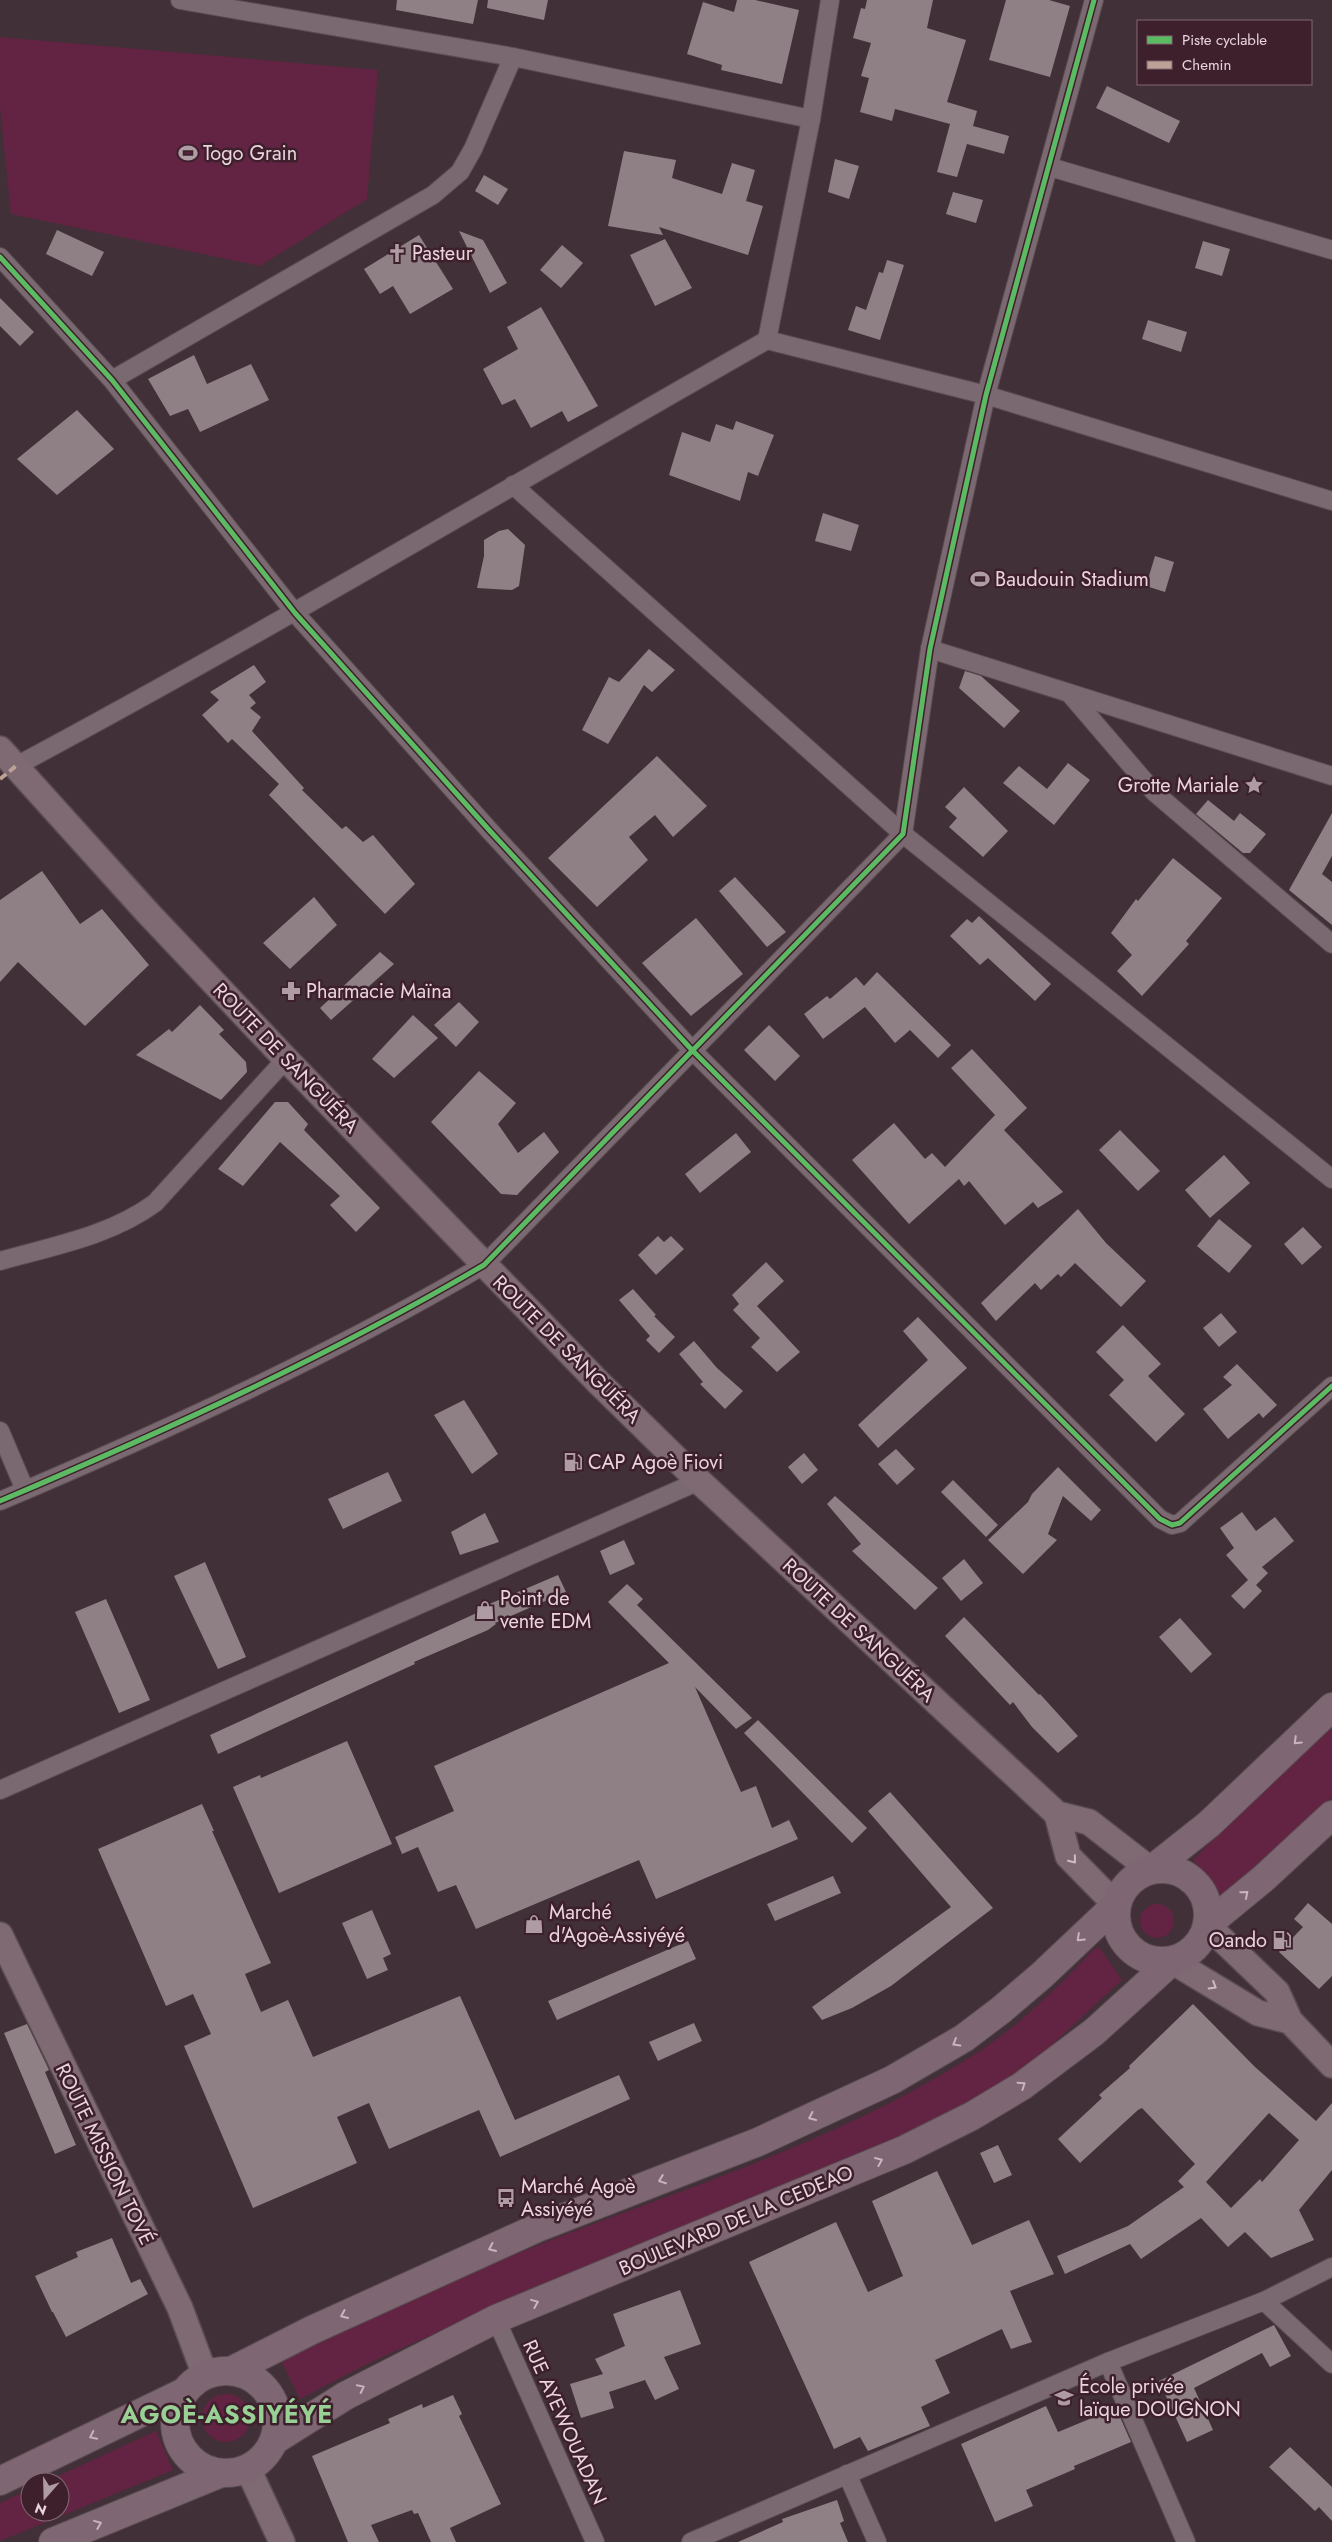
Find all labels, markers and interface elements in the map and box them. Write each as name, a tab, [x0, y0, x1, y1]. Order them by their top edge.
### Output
legend	[1137, 20, 1312, 85]
text: Piste cyclable	[1182, 29, 1267, 51]
text: Chemin	[1182, 54, 1231, 76]
place label: Togo Grain	[203, 139, 297, 168]
sports icon: Togo Grain	[177, 142, 199, 164]
place label: Pasteur	[412, 239, 473, 268]
church icon: Pasteur	[386, 242, 408, 264]
place label: Baudouin Stadium	[995, 565, 1149, 594]
sports icon: Baudouin Stadium	[969, 568, 991, 590]
place label: Grotte Mariale	[1118, 771, 1239, 800]
place icon: Grotte Mariale	[1243, 774, 1265, 796]
street label: ROUTE DE SANGUÉRA	[206, 977, 366, 1141]
place label: Pharmacie Maïna	[306, 977, 451, 1006]
pharmacy icon: Pharmacie Maïna	[280, 980, 302, 1002]
street label: ROUTE DE SANGUÉRA	[486, 1269, 648, 1431]
place label: CAP Agoè Fiovi	[588, 1448, 723, 1477]
fuel station icon: CAP Agoè Fiovi	[562, 1451, 584, 1473]
street label: ROUTE DE SANGUÉRA	[776, 1552, 942, 1710]
place label: Point de vente EDM	[500, 1584, 591, 1636]
shop icon: Point de vente EDM	[474, 1599, 496, 1621]
one-way arrow	[1294, 1735, 1303, 1744]
one-way arrow	[1067, 1854, 1076, 1863]
one-way arrow	[1239, 1890, 1248, 1899]
place label: Marché d'Agoè-Assiyéyé	[549, 1898, 685, 1950]
shop icon: Marché d'Agoè-Assiyéyé	[523, 1913, 545, 1935]
place label: Oando	[1209, 1926, 1267, 1955]
fuel station icon: Oando	[1271, 1929, 1293, 1951]
one-way arrow	[1076, 1932, 1085, 1941]
one-way arrow	[1208, 1980, 1217, 1990]
one-way arrow	[952, 2036, 961, 2046]
street label: ROUTE MISSION TOVÉ	[48, 2059, 161, 2250]
one-way arrow	[1016, 2082, 1026, 2091]
one-way arrow	[808, 2111, 817, 2121]
one-way arrow	[874, 2156, 883, 2167]
street label: BOULEVARD DE LA CEDEAO	[615, 2158, 858, 2283]
place label: Marché Agoè Assiyéyé	[521, 2172, 636, 2224]
one-way arrow	[658, 2173, 667, 2184]
bus stop icon: Marché Agoè Assiyéyé	[495, 2187, 517, 2209]
one-way arrow	[488, 2242, 497, 2253]
one-way arrow	[530, 2299, 539, 2310]
one-way arrow	[340, 2309, 349, 2320]
street label: RUE AYEWOUADAN	[515, 2335, 614, 2509]
place label: École privée laïque DOUGNON	[1079, 2372, 1241, 2424]
one-way arrow	[356, 2384, 365, 2394]
school or university icon: École privée laïque DOUGNON	[1053, 2387, 1075, 2409]
district label: AGOÈ-ASSIYÉYÉ	[120, 2396, 333, 2432]
one-way arrow	[89, 2430, 98, 2440]
north arrow	[20, 2472, 70, 2522]
text: N	[32, 2498, 49, 2521]
one-way arrow	[93, 2519, 102, 2530]

